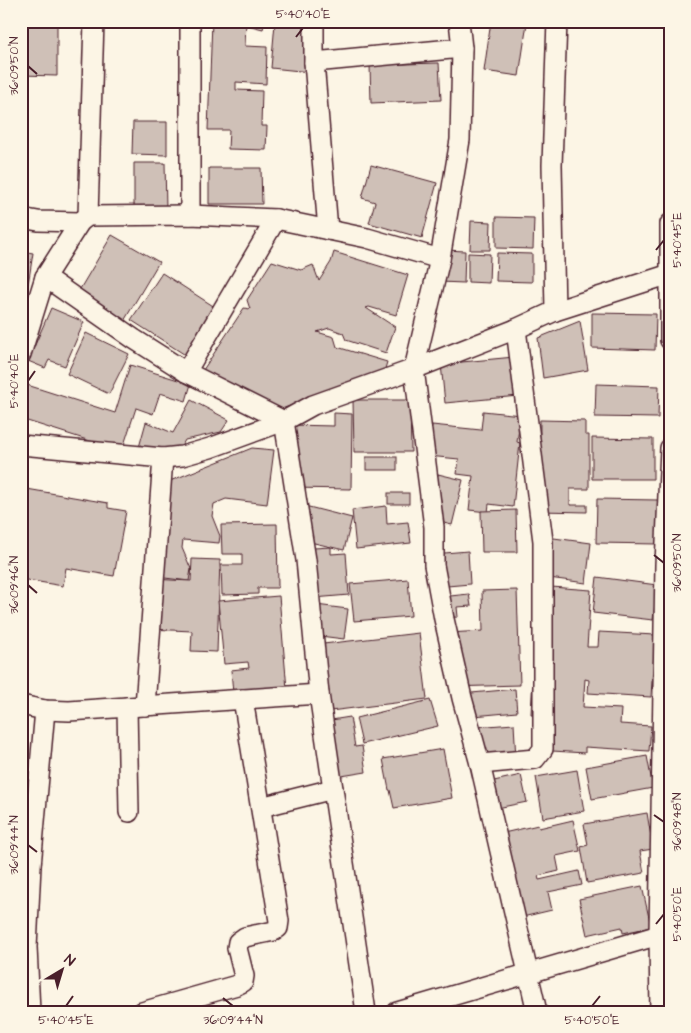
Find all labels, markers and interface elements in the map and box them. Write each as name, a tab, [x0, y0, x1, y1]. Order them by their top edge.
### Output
text: 5°40'40"E	[276, 6, 330, 23]
text: 36°09'50"N	[6, 36, 23, 96]
text: 5°40'45"E	[669, 212, 686, 268]
text: 5°40'40"E	[6, 354, 23, 408]
text: 36°09'50"N	[669, 533, 686, 593]
text: 36°09'46"N	[6, 555, 23, 614]
text: 36°09'48"N	[669, 792, 686, 851]
text: 36°09'44"N	[6, 815, 23, 875]
text: 5°40'50"E	[669, 887, 686, 941]
north arrow	[38, 946, 88, 996]
text: N	[60, 950, 79, 971]
text: 5°40'45"E	[38, 1012, 94, 1029]
text: 36°09'44"N	[203, 1012, 263, 1029]
text: 5°40'50"E	[565, 1012, 619, 1029]

